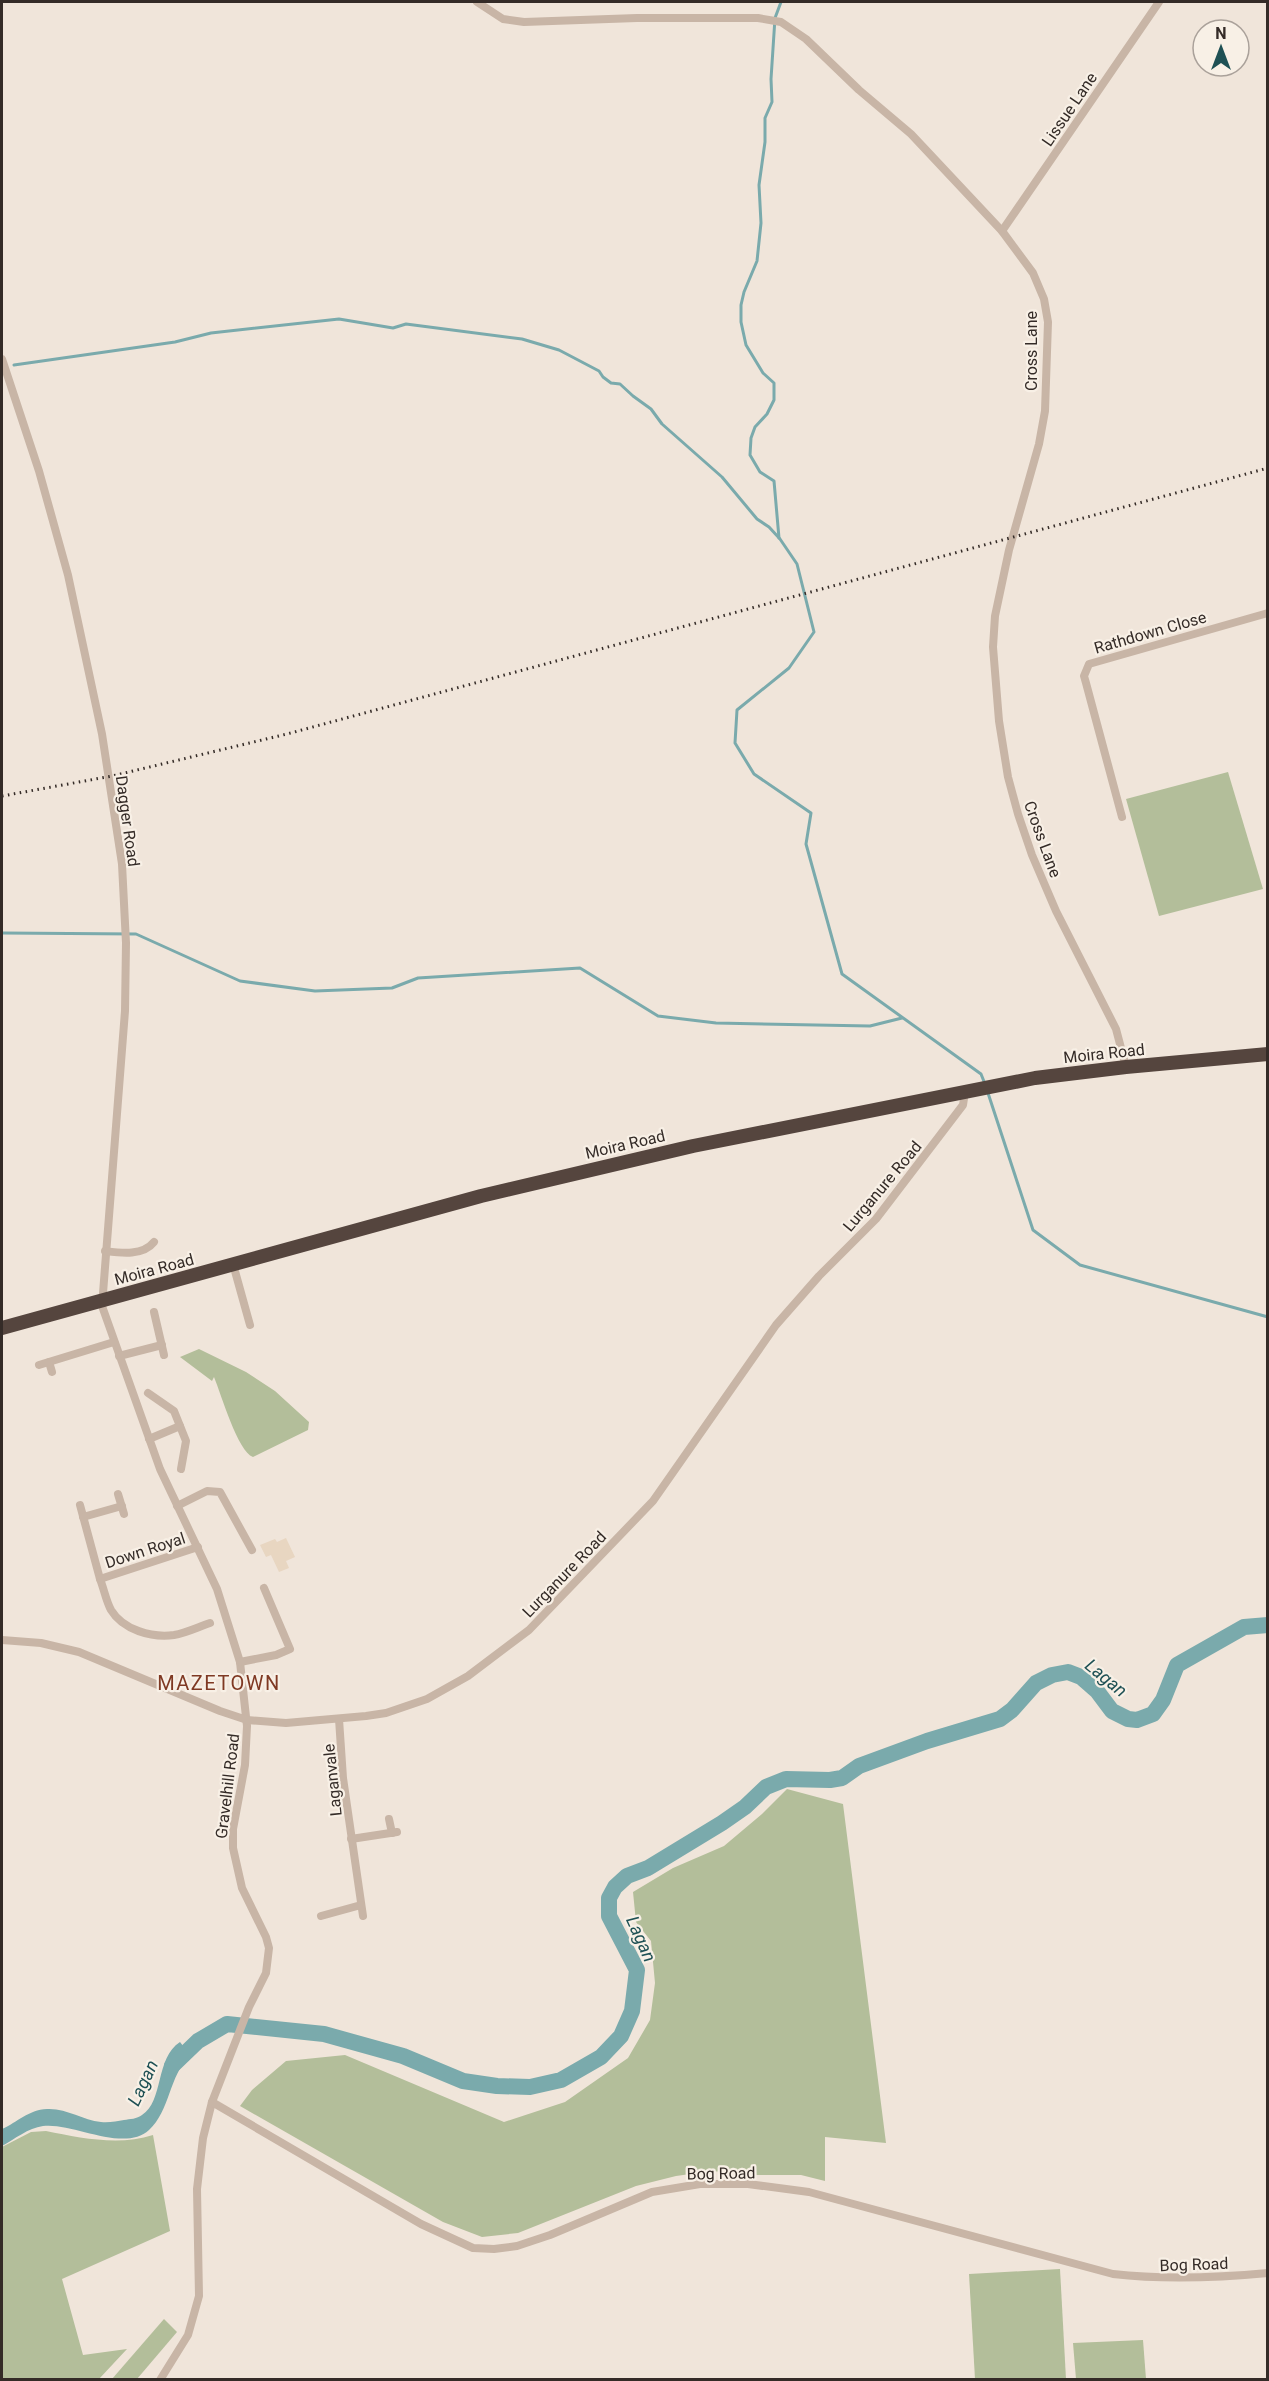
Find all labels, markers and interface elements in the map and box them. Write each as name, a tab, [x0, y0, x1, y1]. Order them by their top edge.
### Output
north arrow	[1191, 18, 1251, 78]
text: N	[1215, 24, 1227, 43]
street label: Lissue Lane	[1038, 69, 1101, 150]
street label: Cross Lane	[1022, 311, 1041, 391]
street label: Rathdown Close	[1092, 607, 1208, 658]
street label: Dagger Road	[112, 774, 143, 868]
street label: Cross Lane	[1020, 798, 1065, 880]
street label: Moira Road	[1063, 1040, 1146, 1067]
street label: Moira Road	[583, 1126, 667, 1163]
street label: Lurganure Road	[839, 1137, 926, 1235]
street label: Moira Road	[112, 1250, 196, 1289]
street label: Lurganure Road	[519, 1527, 610, 1621]
street label: Down Royal	[103, 1529, 188, 1572]
water label: Lagan	[1081, 1654, 1132, 1701]
district label: MAZETOWN	[157, 1671, 281, 1695]
street label: Gravelhill Road	[212, 1732, 243, 1840]
street label: Laganvale	[319, 1743, 346, 1817]
water label: Lagan	[622, 1913, 661, 1965]
water label: Lagan	[123, 2057, 162, 2109]
street label: Bog Road	[686, 2163, 756, 2184]
street label: Bog Road	[1159, 2254, 1229, 2275]

